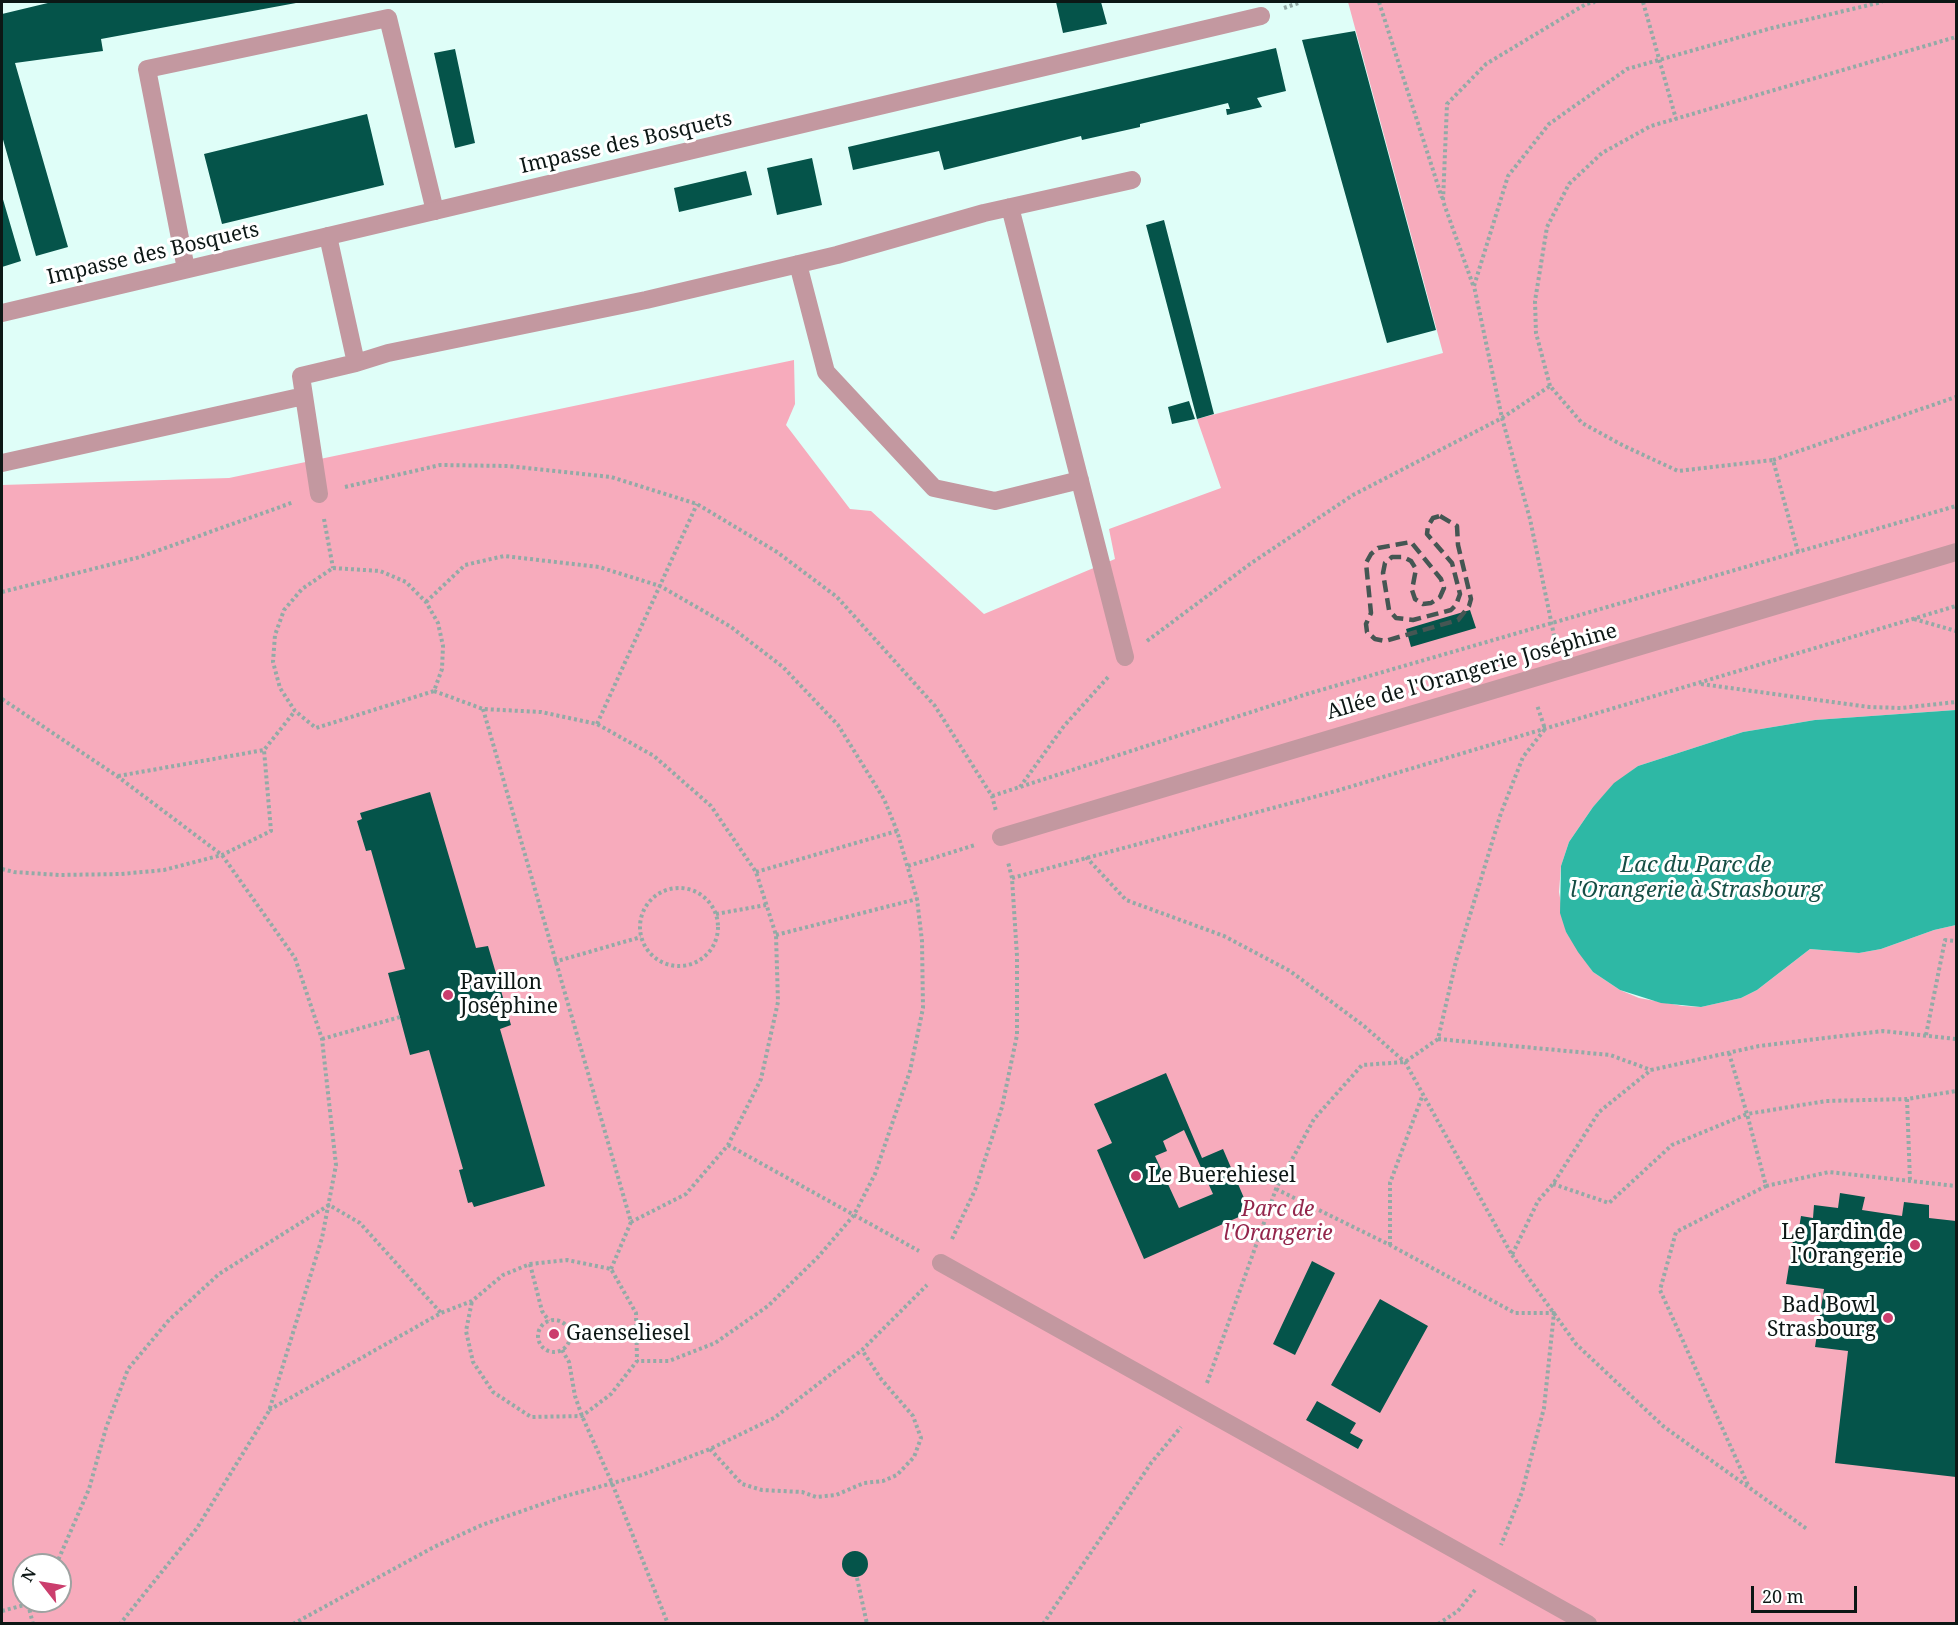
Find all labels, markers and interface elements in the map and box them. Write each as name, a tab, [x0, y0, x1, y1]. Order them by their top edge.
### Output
street label: Impasse des Bosquets	[518, 106, 734, 180]
street label: Impasse des Bosquets	[45, 217, 261, 291]
street label: Allée de l'Orangerie Joséphine	[1324, 618, 1620, 726]
water label: Lac du Parc de l'Orangerie à Strasbourg	[1570, 853, 1822, 904]
place label: Pavillon Joséphine	[460, 970, 558, 1020]
marker: Pavillon Joséphine	[441, 988, 455, 1002]
place label: Le Buerehiesel	[1148, 1163, 1296, 1189]
marker: Le Buerehiesel	[1129, 1169, 1143, 1183]
park label: Parc de l'Orangerie	[1223, 1197, 1333, 1247]
place label: Le Jardin de l'Orangerie	[1781, 1220, 1903, 1270]
marker: Le Jardin de l'Orangerie	[1908, 1238, 1922, 1252]
place label: Bad Bowl Strasbourg	[1767, 1293, 1876, 1343]
marker: Bad Bowl Strasbourg	[1881, 1311, 1895, 1325]
place label: Gaenseliesel	[566, 1321, 690, 1347]
marker: Gaenseliesel	[547, 1327, 561, 1341]
north arrow	[12, 1553, 72, 1613]
text: N	[16, 1564, 41, 1586]
scale bar	[1754, 1574, 1860, 1612]
text: 20 m	[1762, 1584, 1804, 1608]

